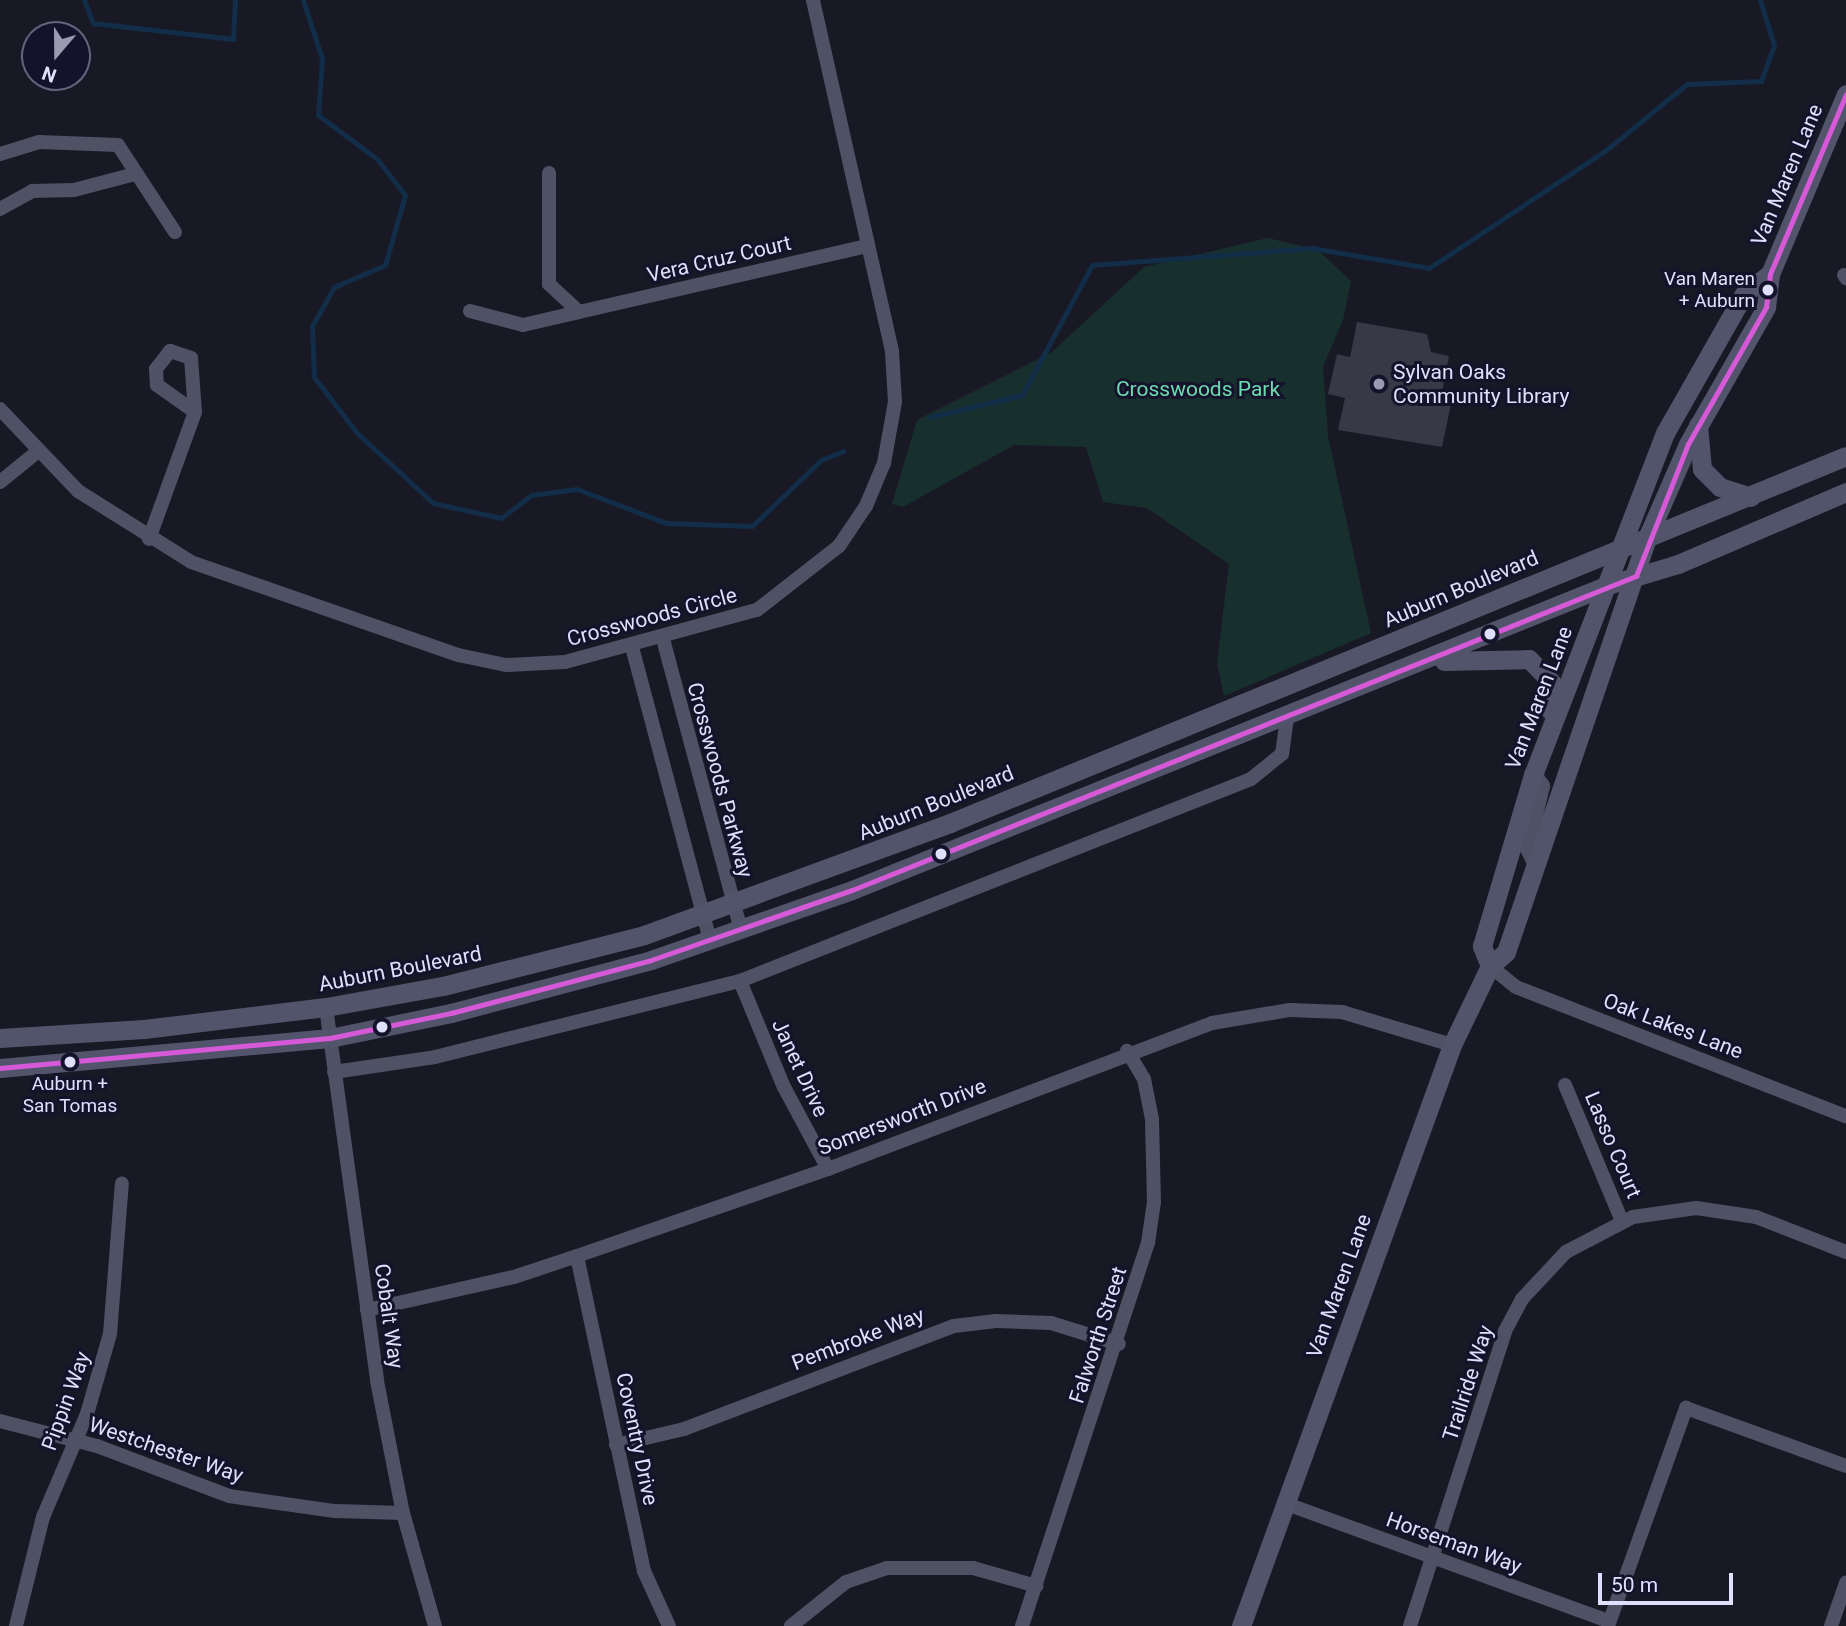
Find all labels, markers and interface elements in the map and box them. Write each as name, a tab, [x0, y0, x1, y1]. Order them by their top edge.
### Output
north arrow	[21, 21, 91, 91]
text: N	[39, 61, 60, 87]
street label: Van Maren Lane	[1746, 100, 1828, 250]
street label: Vera Cruz Court	[644, 230, 794, 288]
place label: Van Maren + Auburn	[1664, 268, 1755, 312]
marker: Van Maren + Auburn	[1761, 283, 1775, 297]
place label: Sylvan Oaks Community Library	[1393, 359, 1569, 409]
park label: Crosswoods Park	[1116, 376, 1280, 402]
marker: Sylvan Oaks Community Library	[1371, 376, 1387, 392]
street label: Auburn Boulevard	[1380, 545, 1542, 633]
street label: Crosswoods Circle	[564, 582, 740, 652]
street label: Van Maren Lane	[1500, 623, 1578, 773]
unlabelled marker	[1483, 627, 1497, 641]
street label: Crosswoods Parkway	[682, 680, 758, 880]
street label: Auburn Boulevard	[855, 760, 1017, 846]
unlabelled marker	[934, 847, 948, 861]
street label: Auburn Boulevard	[316, 941, 484, 997]
street label: Oak Lakes Lane	[1600, 988, 1746, 1064]
street label: Janet Drive	[766, 1015, 834, 1121]
unlabelled marker	[375, 1020, 389, 1034]
marker: Auburn + San Tomas	[63, 1055, 77, 1069]
place label: Auburn + San Tomas	[23, 1073, 117, 1117]
street label: Somersworth Drive	[814, 1073, 990, 1161]
street label: Lasso Court	[1579, 1088, 1647, 1202]
street label: Van Maren Lane	[1301, 1211, 1377, 1361]
street label: Cobalt Way	[369, 1262, 409, 1370]
street label: Falworth Street	[1064, 1263, 1132, 1407]
street label: Pembroke Way	[788, 1302, 928, 1376]
street label: Trailride Way	[1437, 1322, 1499, 1444]
street label: Pippin Way	[36, 1348, 96, 1454]
street label: Coventry Drive	[611, 1370, 663, 1508]
street label: Westchester Way	[86, 1412, 246, 1488]
street label: Horseman Way	[1383, 1507, 1525, 1579]
scale bar	[1601, 1560, 1736, 1604]
text: 50 m	[1611, 1573, 1658, 1597]

